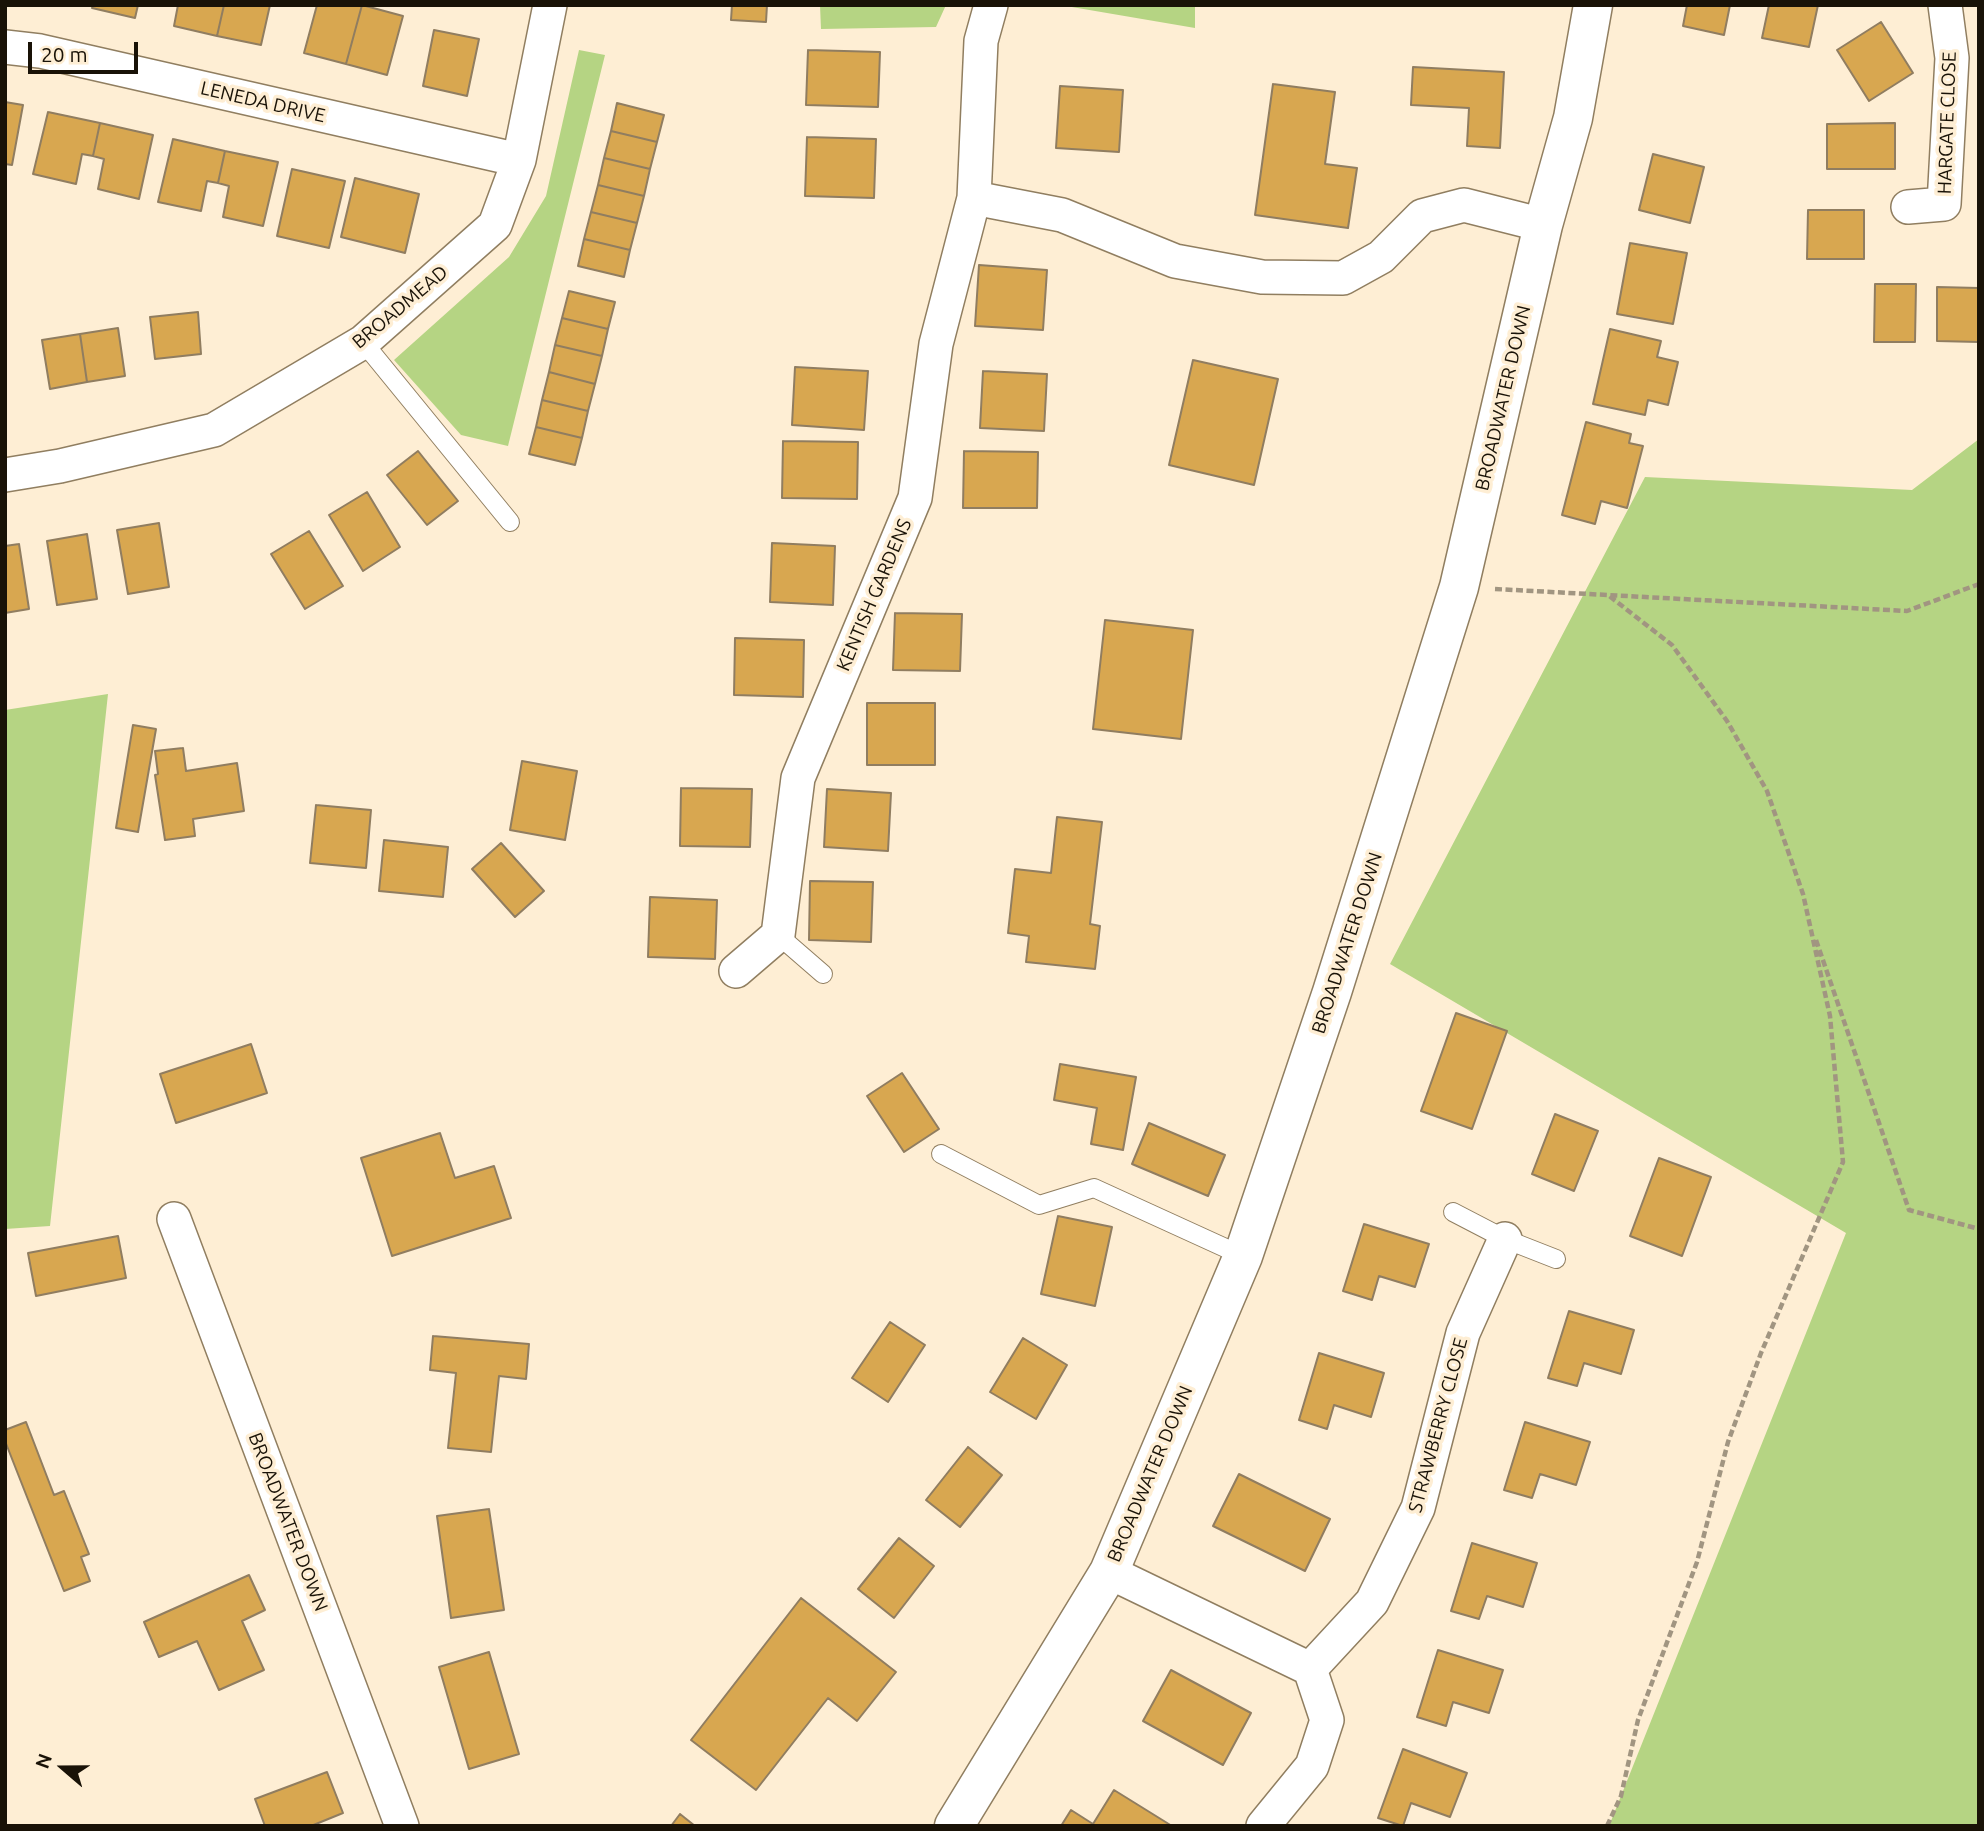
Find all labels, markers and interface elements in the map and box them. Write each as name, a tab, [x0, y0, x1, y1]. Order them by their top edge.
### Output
scale bar	[32, 28, 142, 72]
text: 20 m	[41, 42, 88, 66]
street label: HARGATE CLOSE	[1933, 51, 1961, 195]
street label: LENEDA DRIVE	[198, 77, 328, 127]
street label: BROADMEAD	[348, 261, 452, 353]
street label: BROADWATER DOWN	[1471, 303, 1535, 493]
street label: KENTISH GARDENS	[832, 515, 916, 675]
street label: BROADWATER DOWN	[1307, 849, 1387, 1037]
street label: STRAWBERRY CLOSE	[1404, 1335, 1472, 1515]
street label: BROADWATER DOWN	[1103, 1382, 1197, 1566]
street label: BROADWATER DOWN	[243, 1430, 333, 1614]
north arrow	[28, 1733, 98, 1803]
text: N	[31, 1750, 56, 1771]

